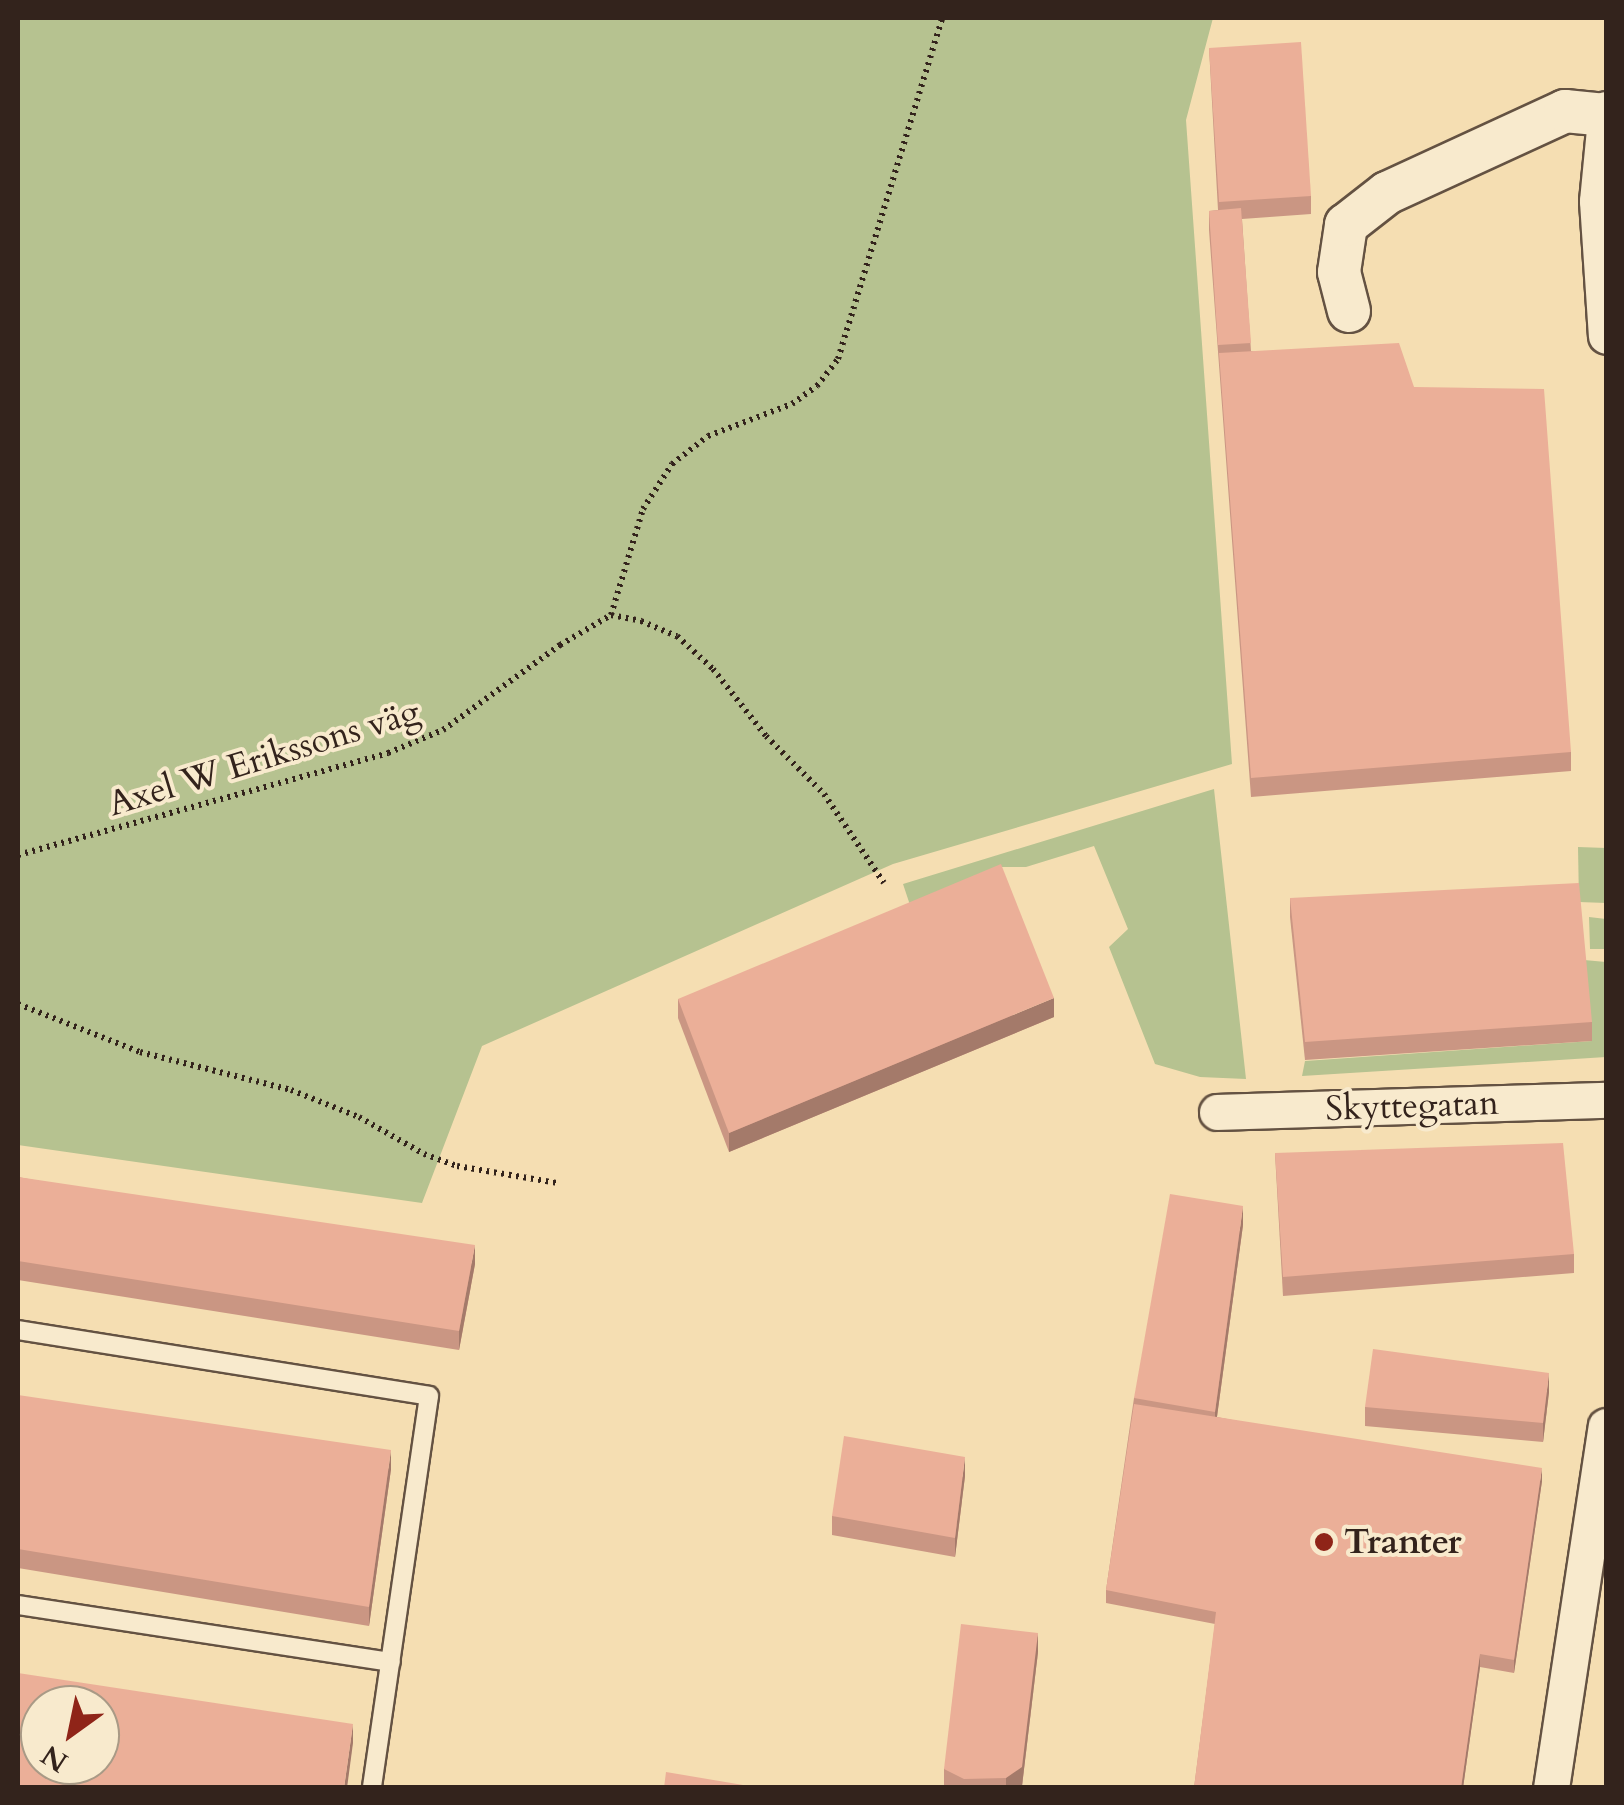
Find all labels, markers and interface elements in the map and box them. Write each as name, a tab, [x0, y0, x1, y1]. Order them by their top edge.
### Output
street label: Axel W Erikssons väg	[103, 691, 425, 825]
street label: Skyttegatan	[1325, 1082, 1499, 1130]
place label: Tranter	[1344, 1521, 1462, 1563]
marker: Tranter	[1313, 1531, 1335, 1553]
north arrow	[20, 1685, 120, 1785]
text: N	[34, 1736, 75, 1781]

